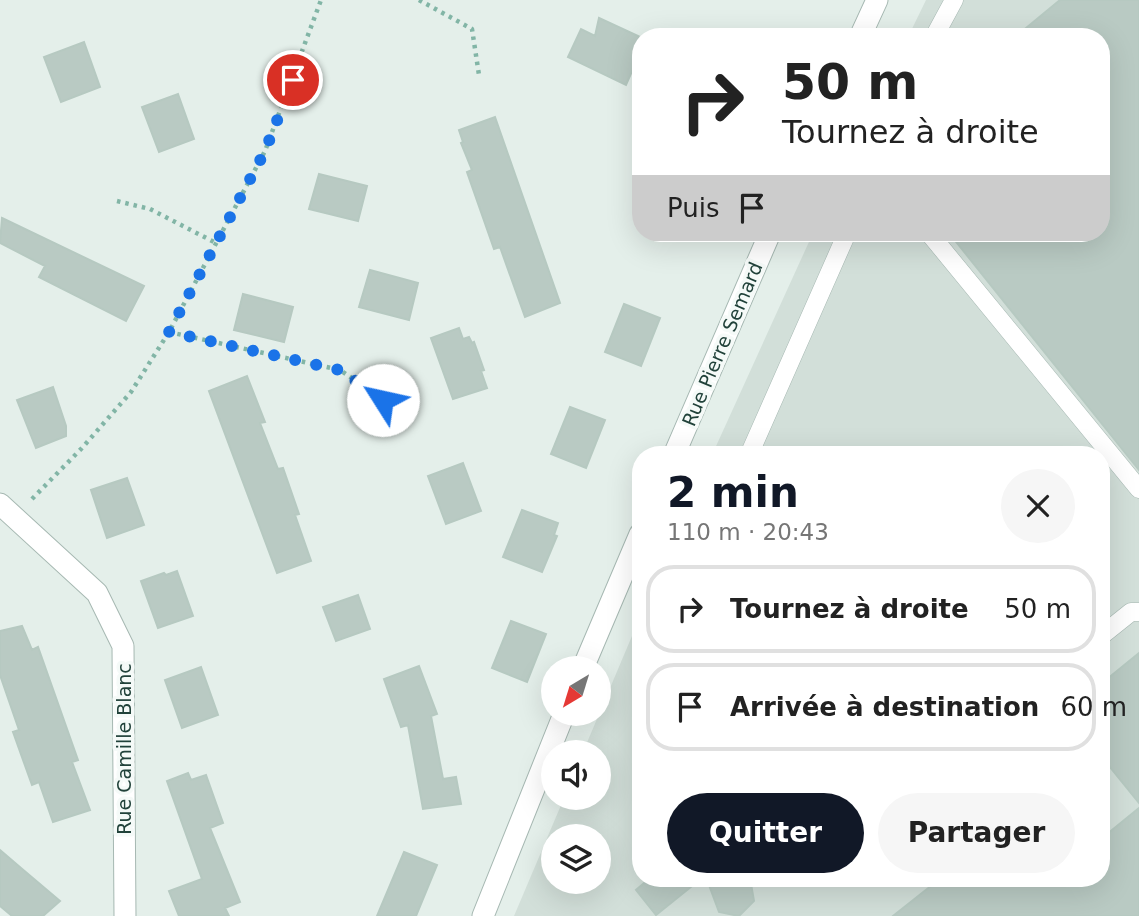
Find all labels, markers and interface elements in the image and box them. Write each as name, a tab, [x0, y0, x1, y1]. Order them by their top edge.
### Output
pin	[263, 50, 323, 110]
text: 50 m	[782, 54, 918, 111]
icon: right	[667, 56, 758, 147]
icon: arrive	[274, 61, 312, 99]
text: Tournez à droite	[782, 113, 1039, 151]
icon: arrive	[733, 189, 771, 227]
text: Puis	[667, 193, 719, 223]
street label: Rue Pierre Semard	[677, 259, 767, 429]
position arrow	[346, 363, 420, 437]
text: 2 min	[667, 468, 799, 517]
button: close	[1001, 469, 1075, 543]
text: 110 m · 20:43	[667, 519, 829, 545]
icon: right	[671, 590, 709, 628]
text: Tournez à droite	[730, 594, 969, 624]
text: 50 m	[1004, 594, 1071, 624]
north arrow	[541, 656, 611, 726]
map controls	[541, 656, 611, 894]
street label: Rue Camille Blanc	[113, 663, 135, 835]
icon: arrive	[671, 688, 709, 726]
text: Arrivée à destination	[730, 692, 1039, 722]
text: 60 m	[1060, 692, 1127, 722]
button: sound	[541, 740, 611, 810]
button: Quitter	[667, 793, 864, 873]
button: Partager	[878, 793, 1075, 873]
button: layers	[541, 824, 611, 894]

